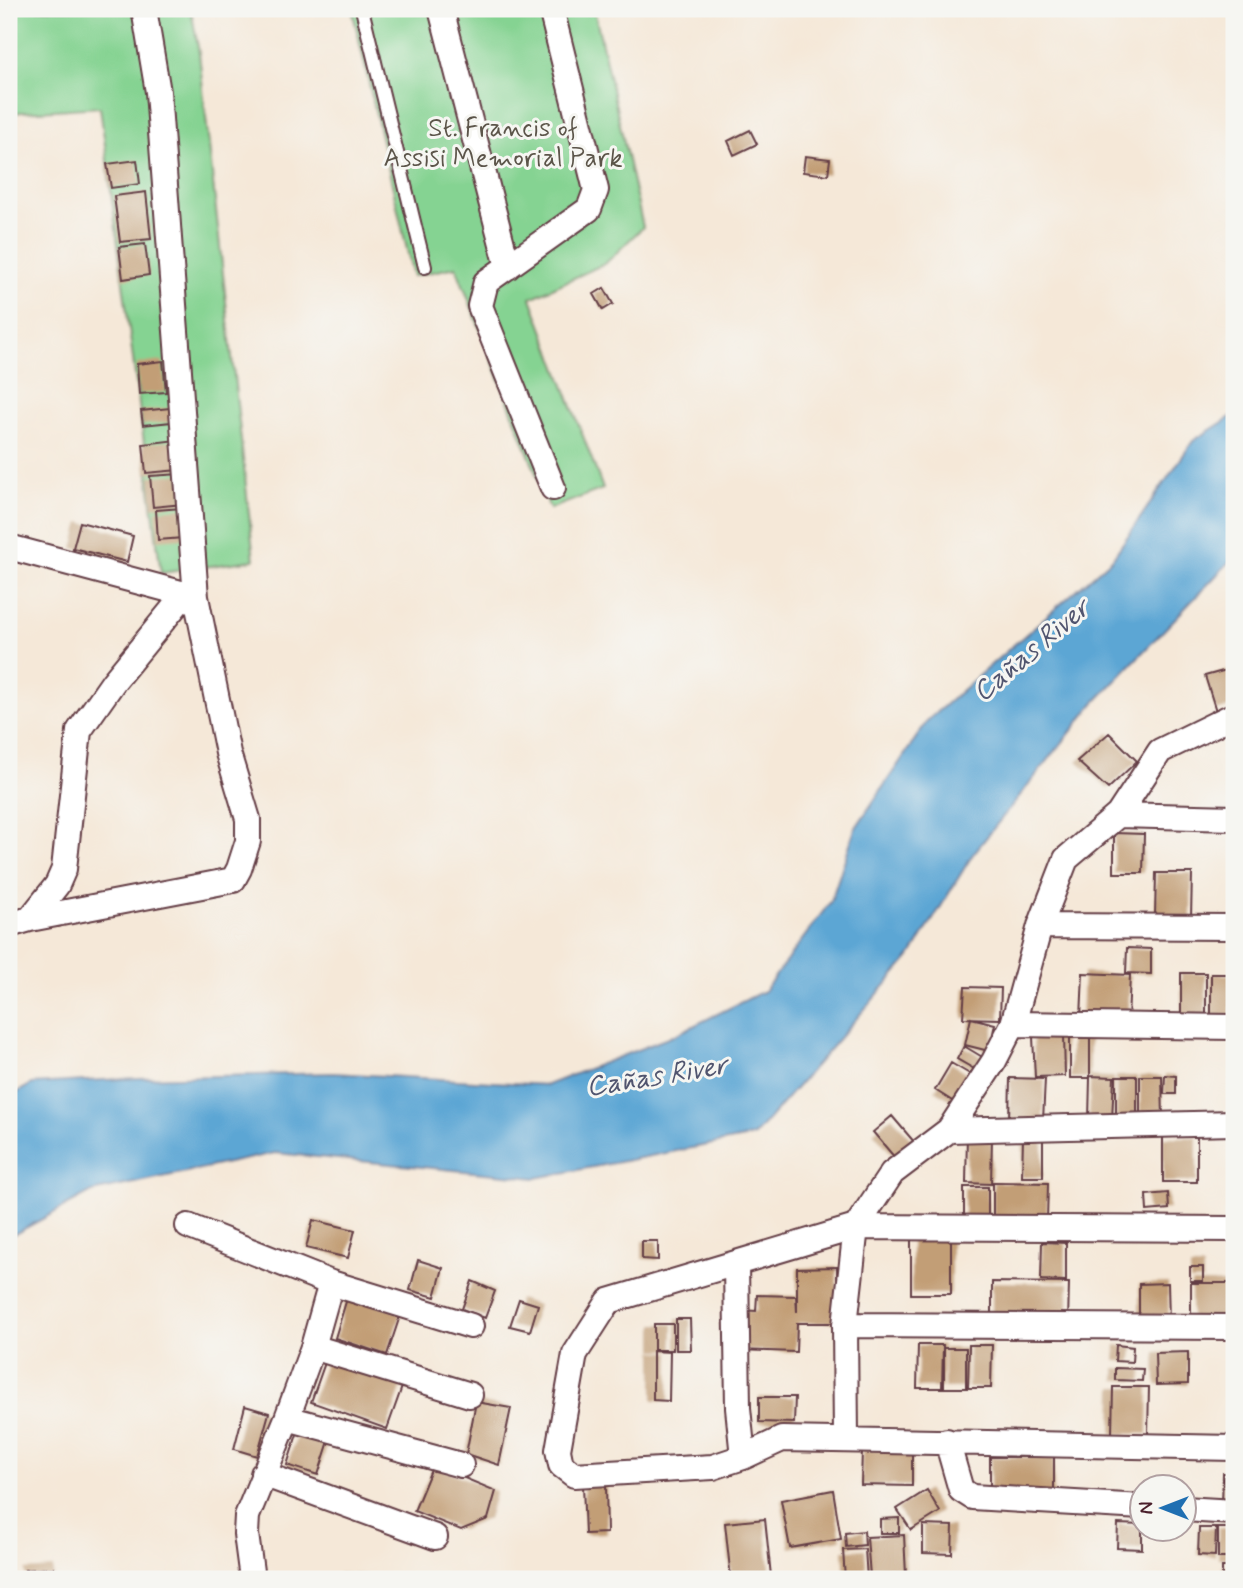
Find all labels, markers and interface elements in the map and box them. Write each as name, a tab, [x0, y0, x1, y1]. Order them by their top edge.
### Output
park label: St. Francis of Assisi Memorial Park	[383, 112, 623, 176]
water label: Cañas River	[966, 589, 1101, 711]
water label: Cañas River	[584, 1047, 733, 1106]
north arrow	[1128, 1472, 1198, 1542]
text: N	[1135, 1502, 1160, 1514]

